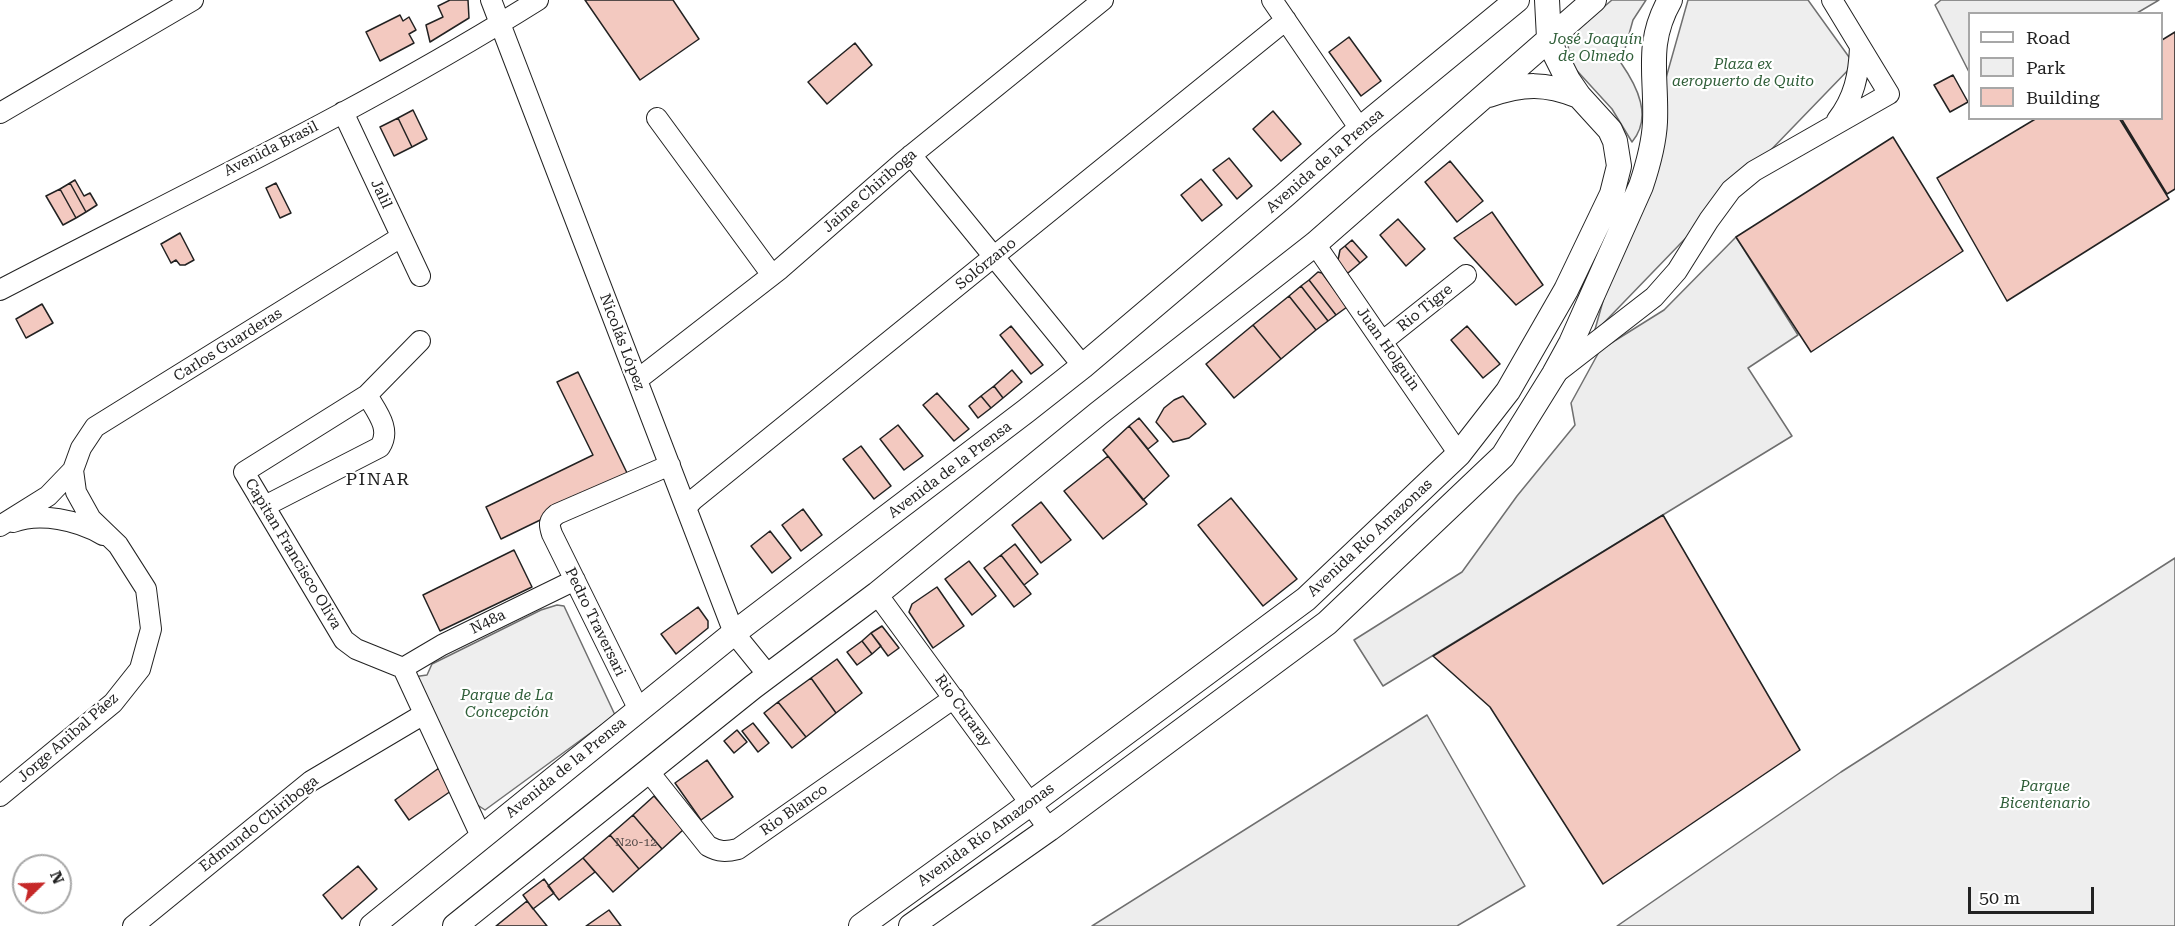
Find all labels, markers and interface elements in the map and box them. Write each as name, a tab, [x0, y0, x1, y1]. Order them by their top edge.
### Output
legend	[1968, 12, 2163, 120]
text: Road	[2026, 27, 2070, 48]
park label: José Joaquín de Olmedo	[1550, 31, 1642, 66]
park label: Plaza ex aeropuerto de Quito	[1672, 56, 1814, 91]
text: Park	[2026, 57, 2066, 78]
text: Building	[2026, 87, 2100, 108]
street label: Avenida de la Prensa	[1263, 105, 1387, 217]
street label: Avenida Brasil	[221, 118, 321, 180]
street label: Jaime Chiriboga	[820, 145, 920, 237]
street label: Jalil	[366, 176, 396, 212]
street label: Solórzano	[952, 234, 1020, 294]
street label: Rio Tigre	[1394, 280, 1456, 336]
street label: Nicolás López	[595, 291, 649, 393]
street label: Carlos Guarderas	[170, 304, 286, 386]
street label: Juan Holguin	[1353, 304, 1423, 394]
street label: Avenida de la Prensa	[885, 418, 1015, 522]
district label: PINAR	[345, 469, 411, 491]
street label: Capitan Francisco Oliva	[241, 475, 345, 633]
street label: Avenida Río Amazonas	[1304, 475, 1436, 601]
street label: Pedro Traversari	[561, 565, 629, 679]
street label: N48a	[467, 606, 509, 638]
street label: Rio Curaray	[931, 671, 995, 751]
park label: Parque de La Concepción	[461, 687, 553, 722]
street label: Jorge Anibal Páez	[14, 690, 122, 786]
street label: Avenida de la Prensa	[502, 714, 630, 822]
street label: Edmundo Chiriboga	[196, 772, 322, 876]
park label: Parque Bicentenario	[2000, 778, 2090, 813]
street label: Avenida Río Amazonas	[914, 779, 1058, 891]
street label: Rio Blanco	[757, 780, 831, 840]
house number: N20-12	[615, 835, 657, 849]
north arrow	[12, 854, 72, 914]
text: N	[46, 868, 68, 887]
scale bar	[1971, 875, 2097, 913]
text: 50 m	[1979, 887, 2020, 908]

